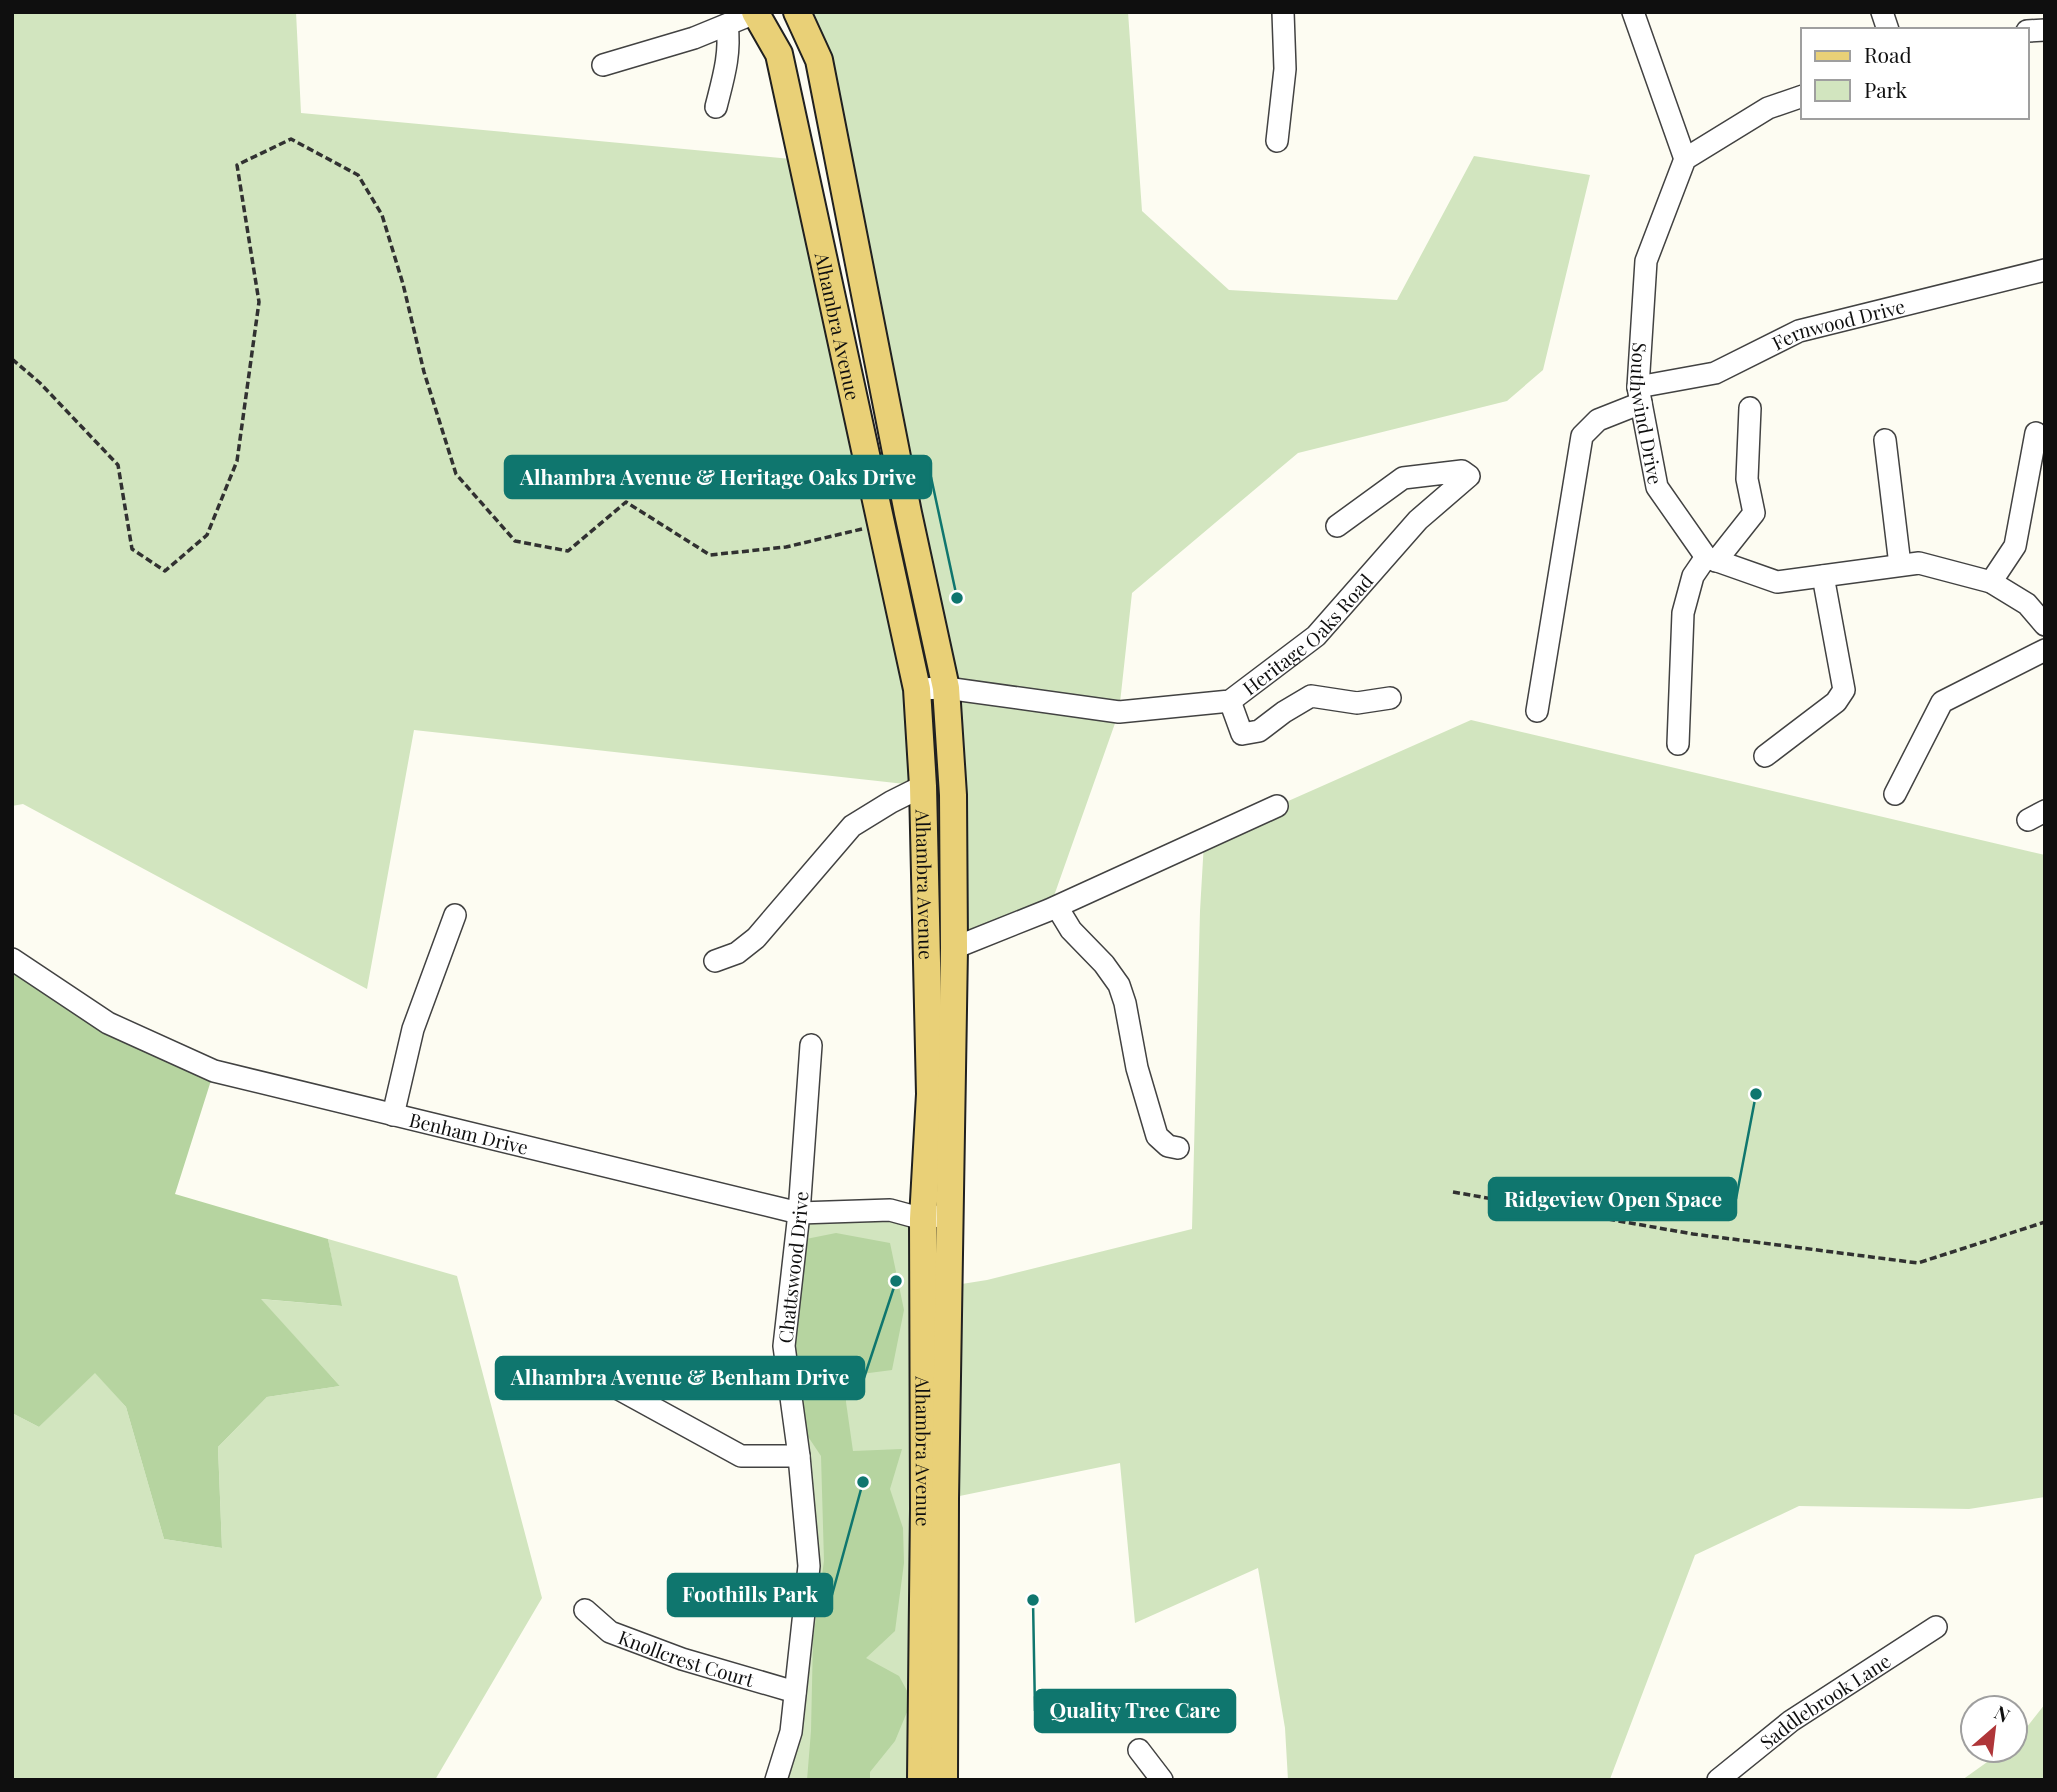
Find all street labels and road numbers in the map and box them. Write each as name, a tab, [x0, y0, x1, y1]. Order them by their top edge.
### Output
street label: Alhambra Avenue	[809, 249, 867, 402]
street label: Fernwood Drive	[1767, 292, 1907, 356]
street label: Southwind Drive	[1625, 342, 1669, 487]
street label: Heritage Oaks Road	[1237, 568, 1378, 700]
street label: Alhambra Avenue	[911, 808, 940, 960]
street label: Benham Drive	[407, 1106, 531, 1160]
street label: Chattswood Drive	[771, 1190, 814, 1344]
street label: Alhambra Avenue	[911, 1375, 937, 1527]
street label: Knollcrest Court	[615, 1623, 757, 1692]
street label: Saddlebrook Lane	[1754, 1647, 1895, 1755]

